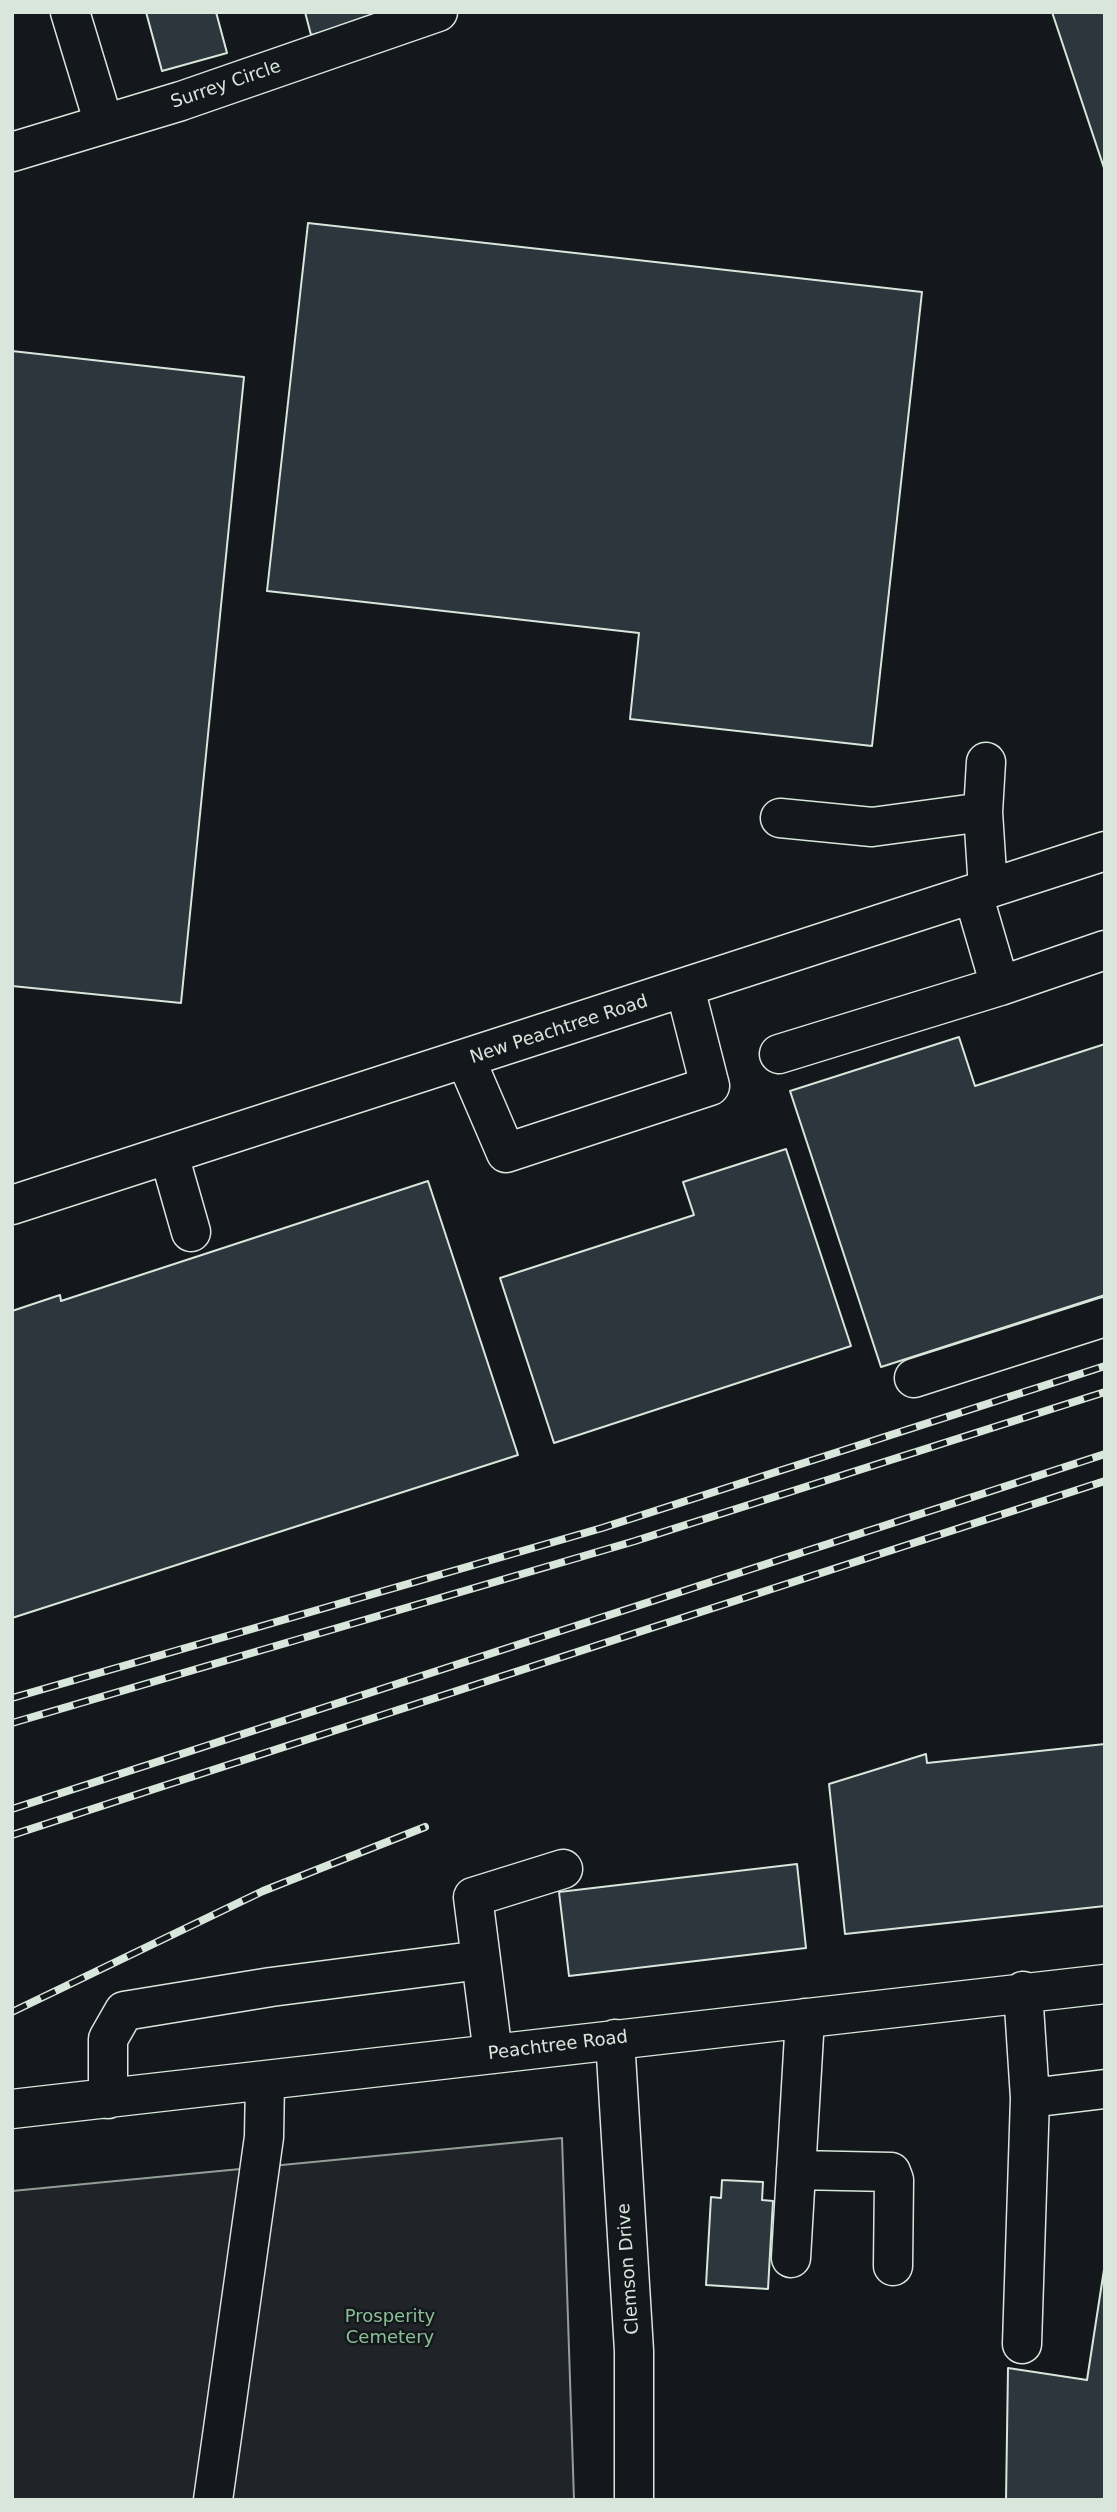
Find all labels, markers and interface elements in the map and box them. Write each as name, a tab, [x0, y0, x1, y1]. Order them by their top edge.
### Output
street label: Surrey Circle	[168, 56, 284, 114]
street label: New Peachtree Road	[467, 991, 651, 1069]
street label: Peachtree Road	[487, 2027, 629, 2065]
street label: Clemson Drive	[614, 2203, 644, 2335]
park label: Prosperity Cemetery	[345, 2306, 435, 2348]

